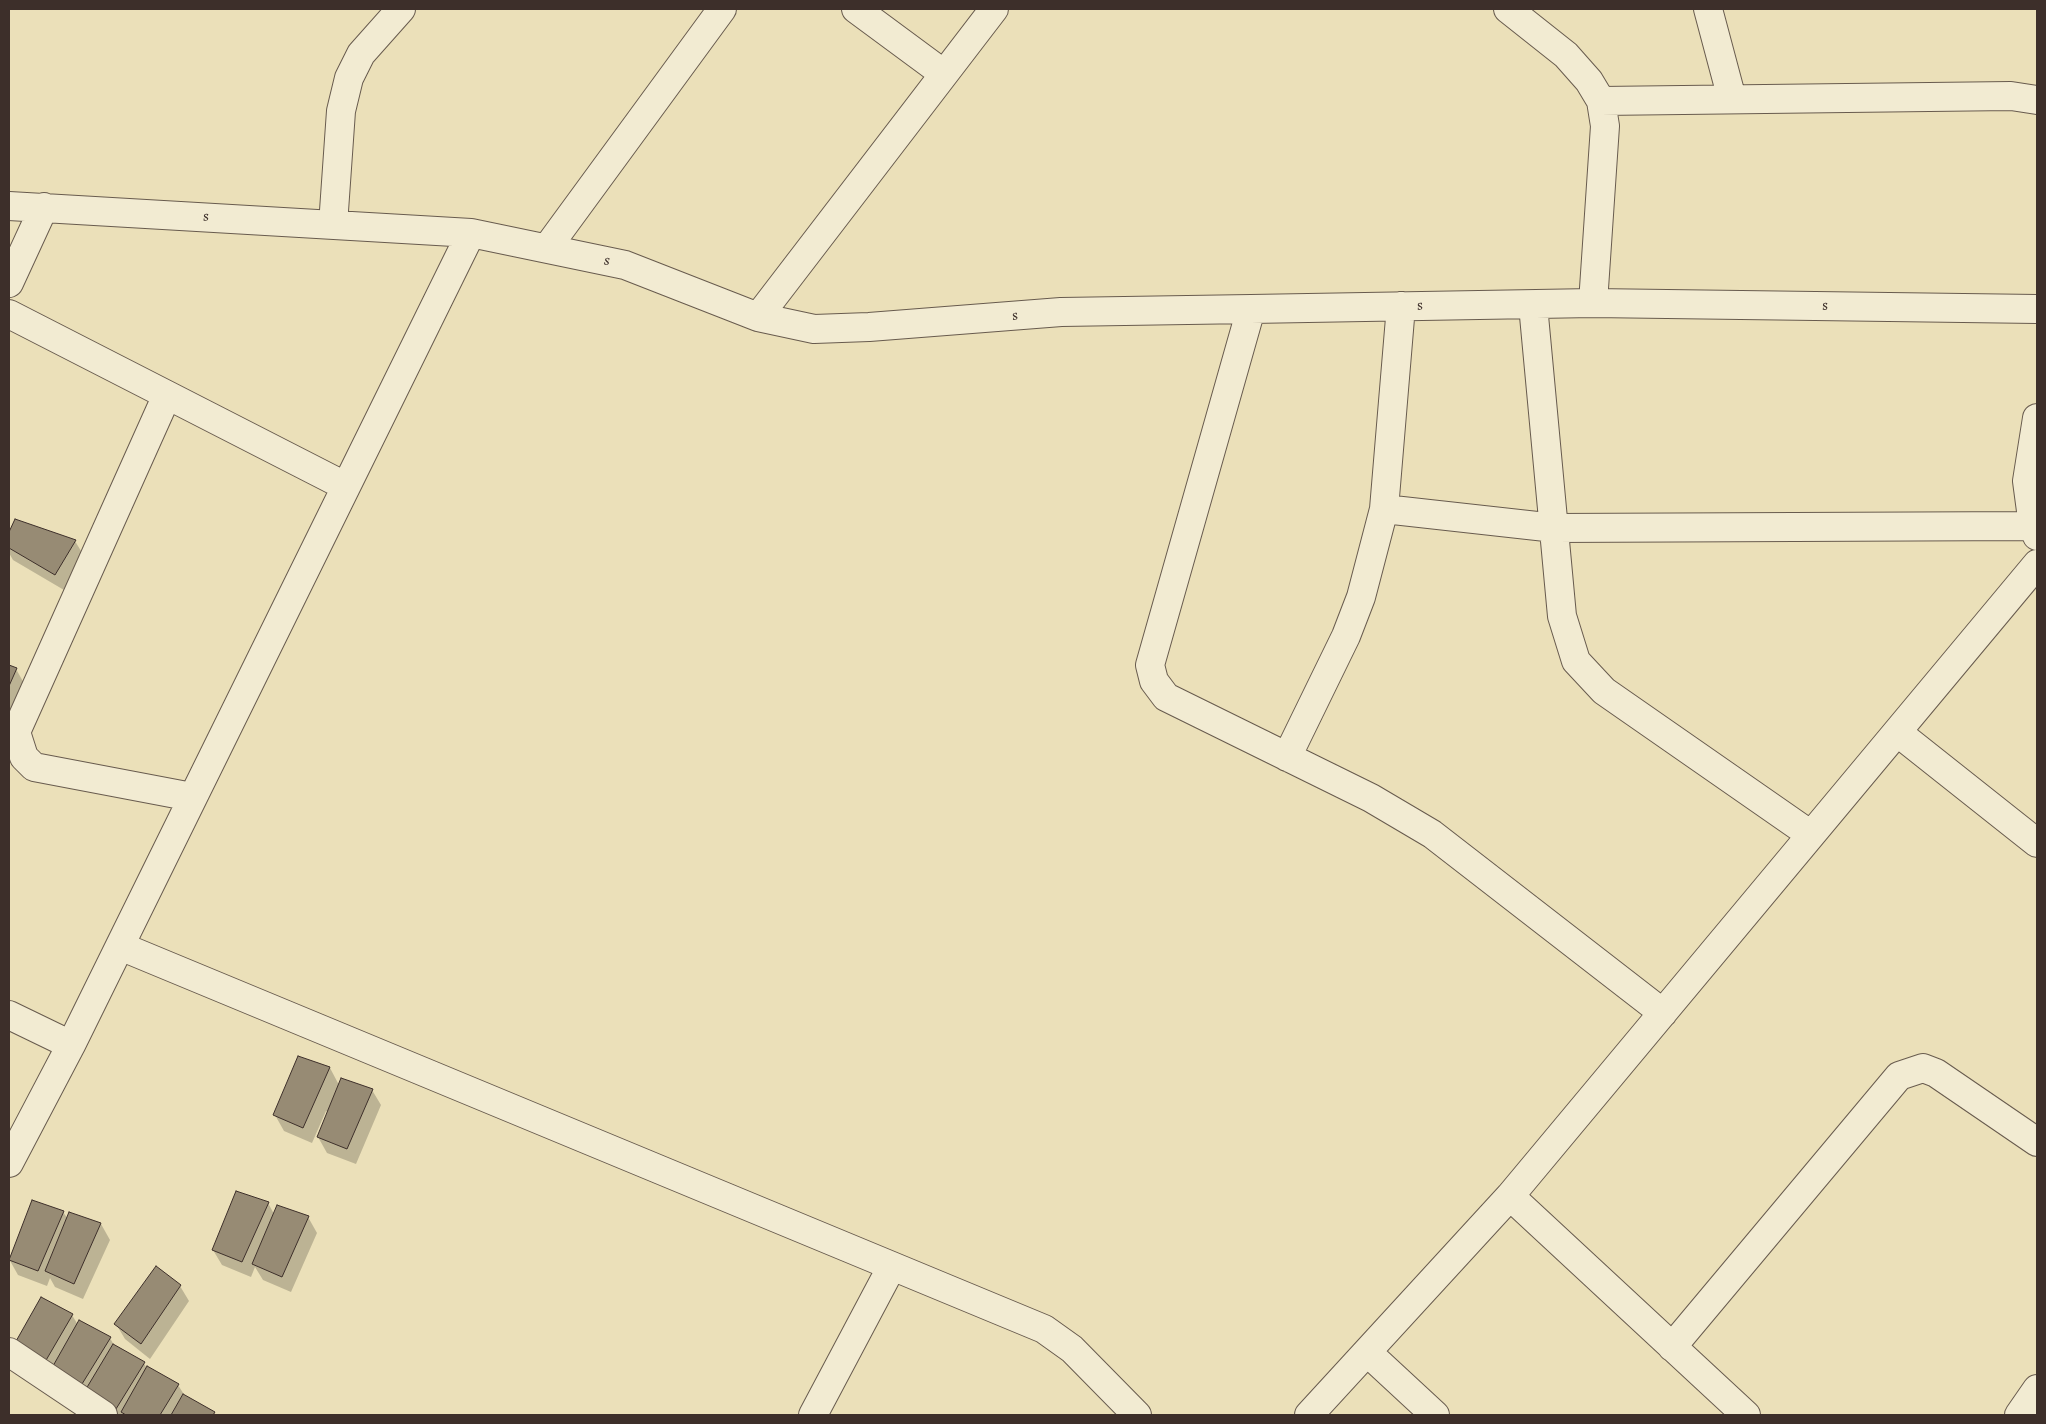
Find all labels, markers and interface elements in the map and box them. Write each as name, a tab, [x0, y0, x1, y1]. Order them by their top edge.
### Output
street label: s	[203, 208, 209, 226]
street label: s	[602, 252, 612, 270]
street label: s	[1417, 297, 1423, 315]
street label: s	[1822, 297, 1828, 315]
street label: s	[1011, 307, 1019, 325]

